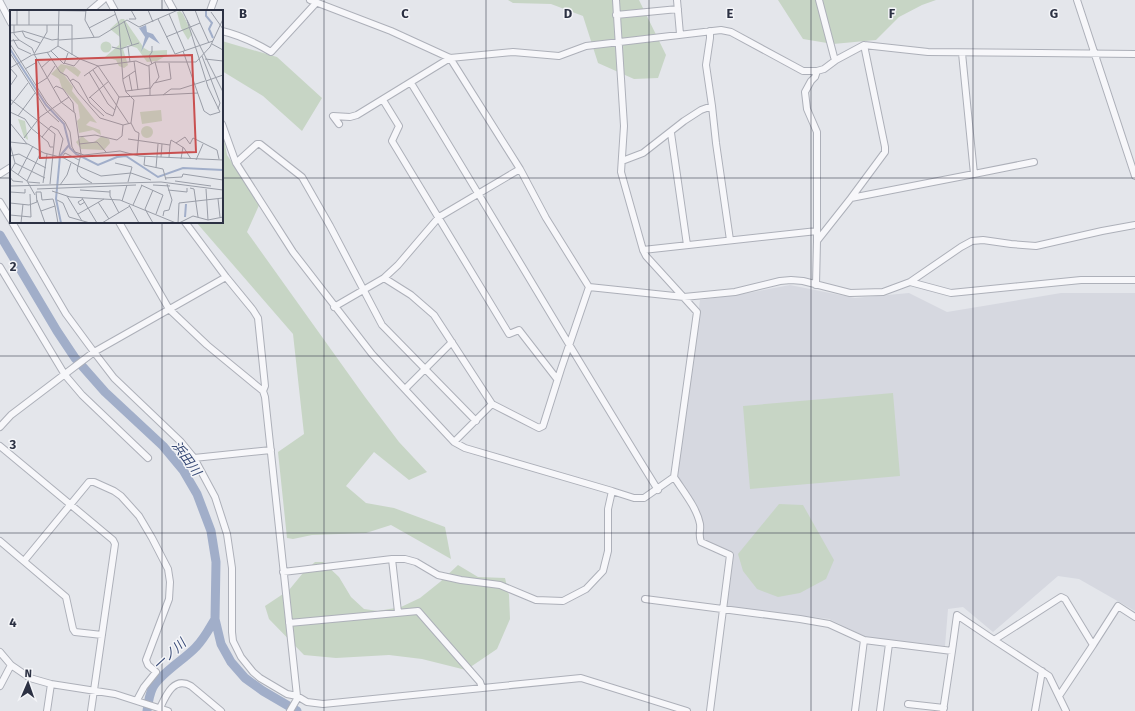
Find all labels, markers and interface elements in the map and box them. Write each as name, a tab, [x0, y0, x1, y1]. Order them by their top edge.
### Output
text: B	[239, 6, 247, 21]
text: C	[401, 6, 409, 21]
text: D	[564, 6, 573, 21]
text: E	[727, 6, 734, 21]
text: F	[889, 6, 896, 21]
text: G	[1050, 6, 1058, 21]
inset map	[10, 10, 223, 223]
text: 2	[10, 259, 17, 274]
text: 3	[9, 437, 17, 452]
water label: 浜田川	[169, 438, 205, 480]
text: 4	[9, 615, 17, 630]
water label: 一ノ川	[150, 634, 190, 673]
north arrow	[8, 663, 48, 703]
text: N	[24, 667, 32, 680]

